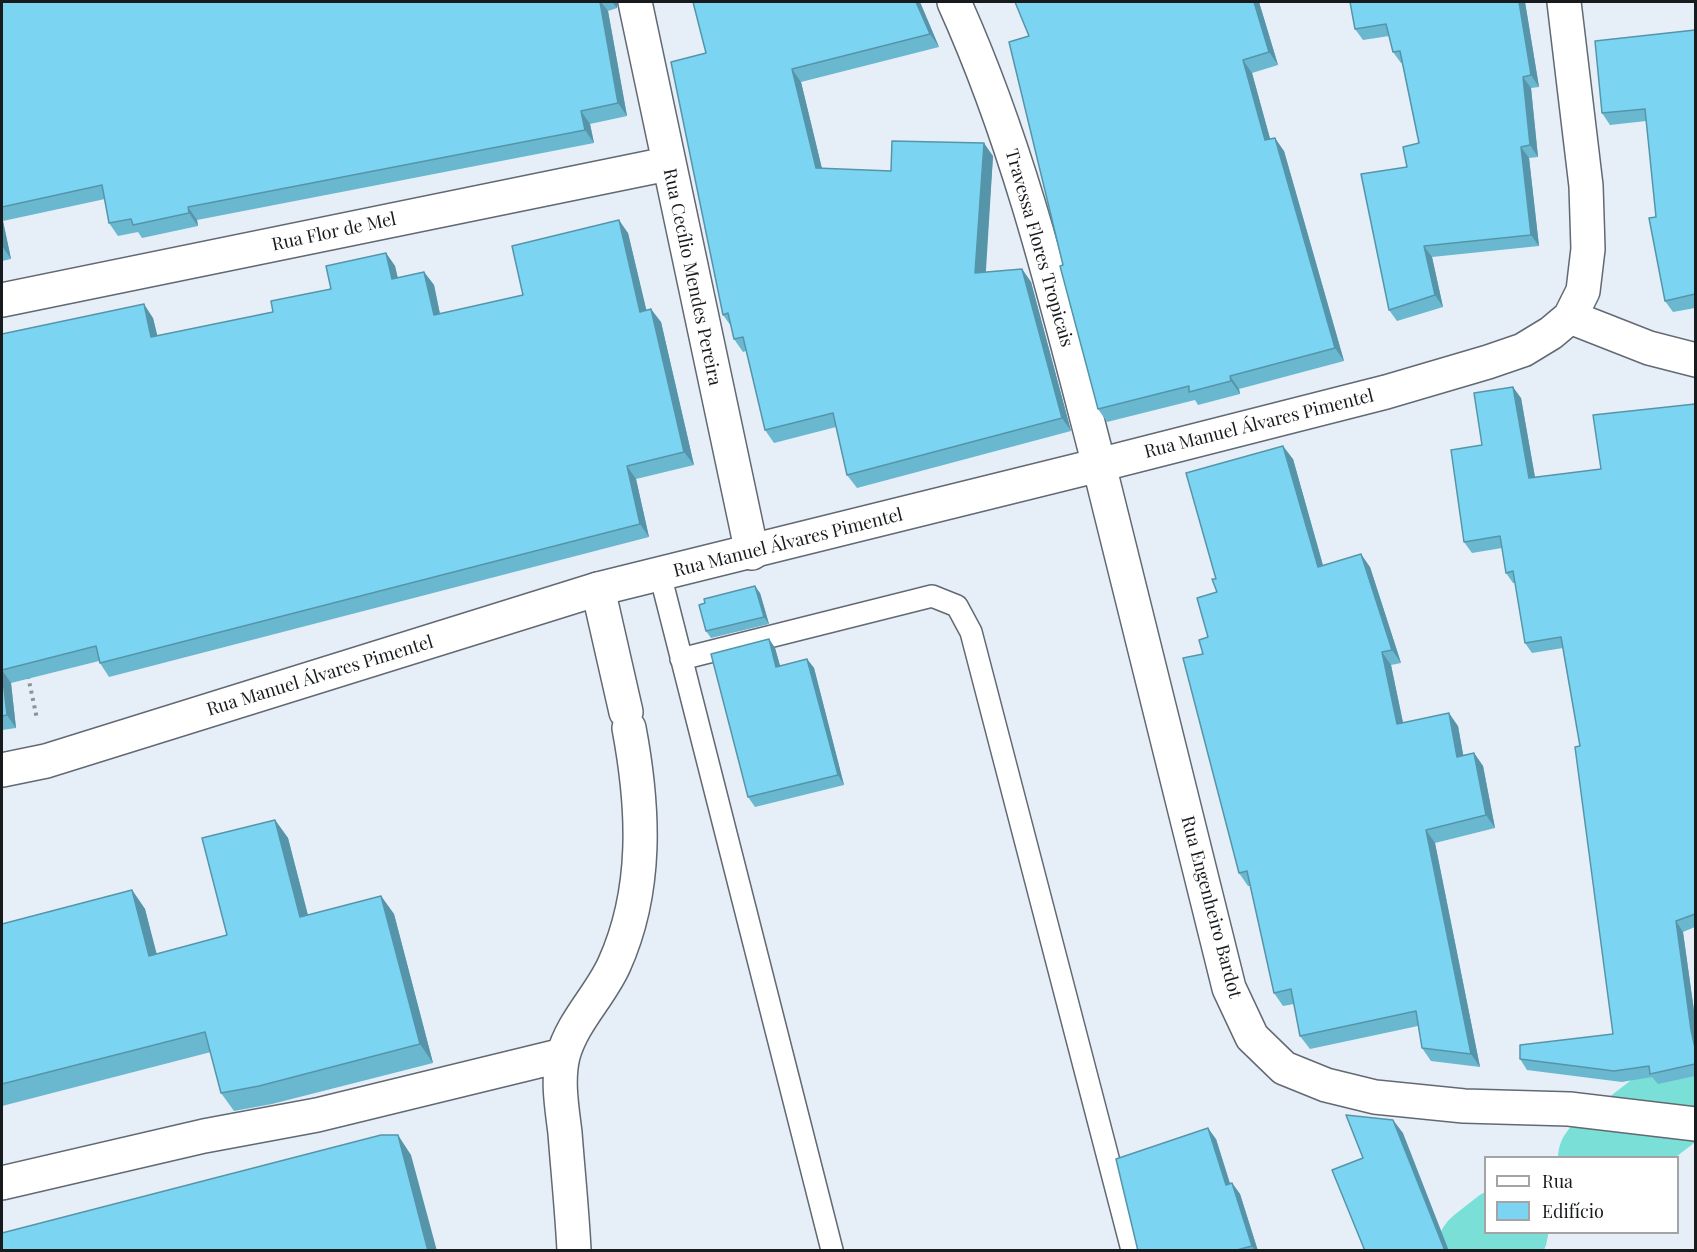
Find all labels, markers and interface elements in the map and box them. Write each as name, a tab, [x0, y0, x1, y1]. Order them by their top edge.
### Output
street label: Travessa Flores Tropicais	[1000, 146, 1078, 350]
street label: Rua Cecílio Mendes Pereira	[658, 166, 726, 388]
street label: Rua Flor de Mel	[270, 208, 398, 256]
street label: Rua Manuel Álvares Pimentel	[1142, 385, 1376, 463]
street label: Rua Manuel Álvares Pimentel	[671, 504, 905, 582]
street label: Rua Manuel Álvares Pimentel	[204, 631, 436, 721]
street label: Rua Engenheiro Bardot	[1176, 814, 1246, 1000]
legend	[1484, 1156, 1679, 1234]
text: Rua	[1542, 1169, 1573, 1193]
text: Edifício	[1542, 1199, 1604, 1223]

